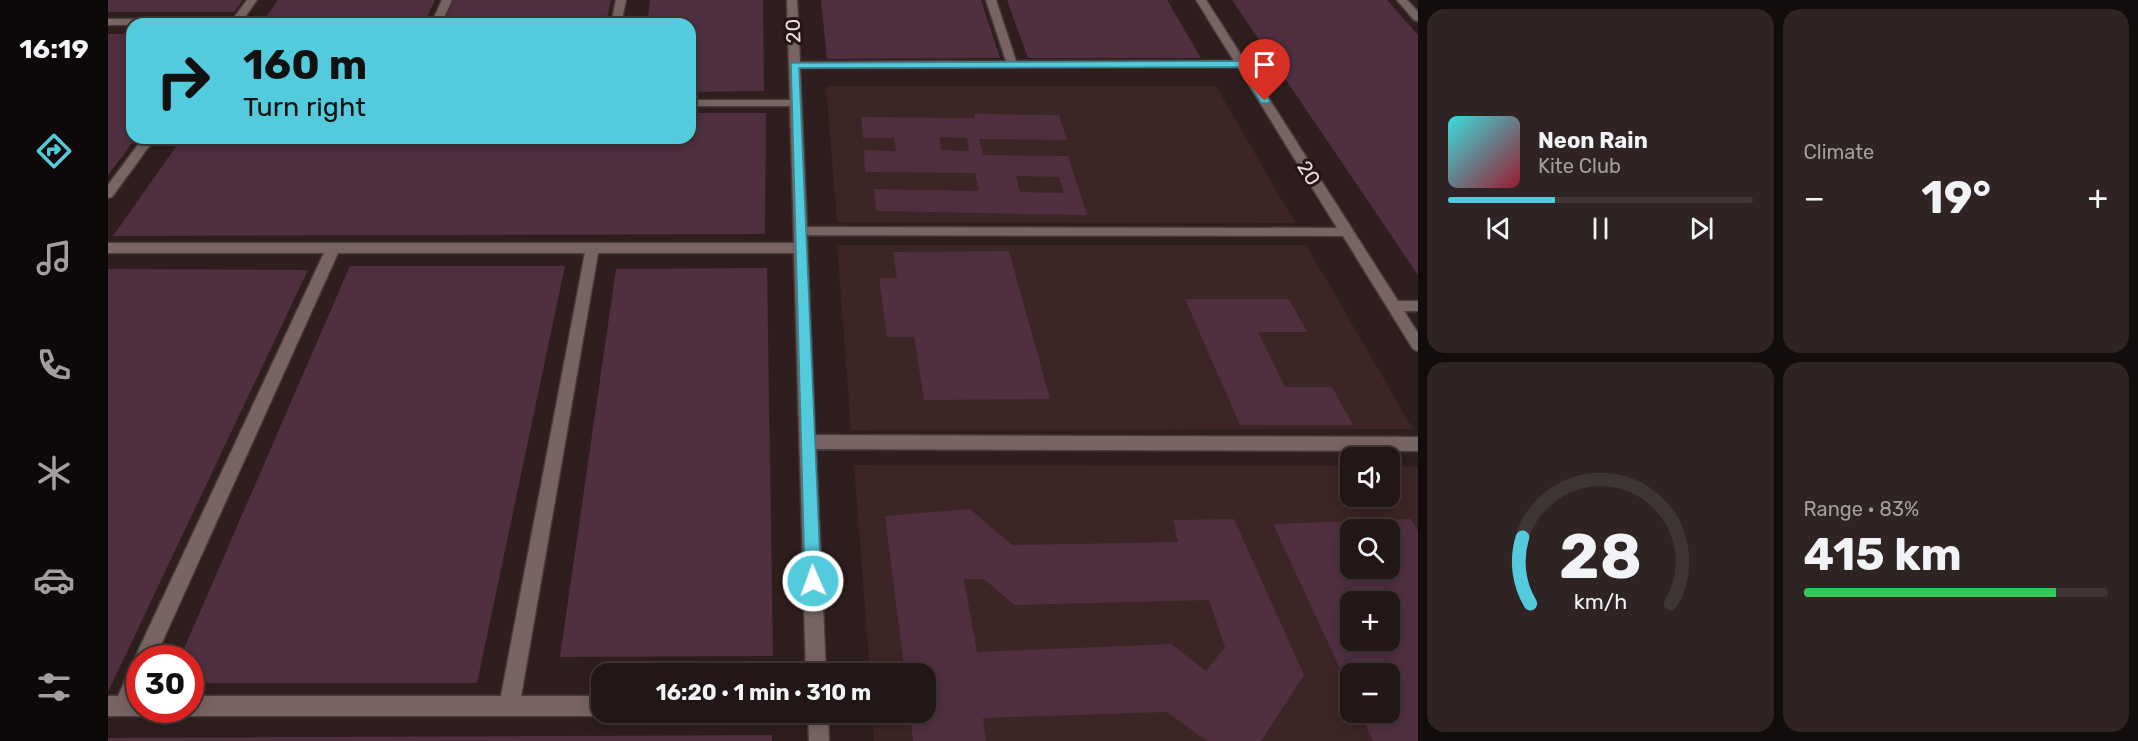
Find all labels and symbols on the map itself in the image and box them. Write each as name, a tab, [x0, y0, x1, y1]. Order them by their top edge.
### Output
street label: 20	[781, 18, 805, 44]
pin	[1239, 39, 1290, 101]
street label: 20	[1292, 156, 1326, 190]
position arrow	[781, 549, 845, 613]
speed limit sign: 30	[126, 645, 204, 723]

